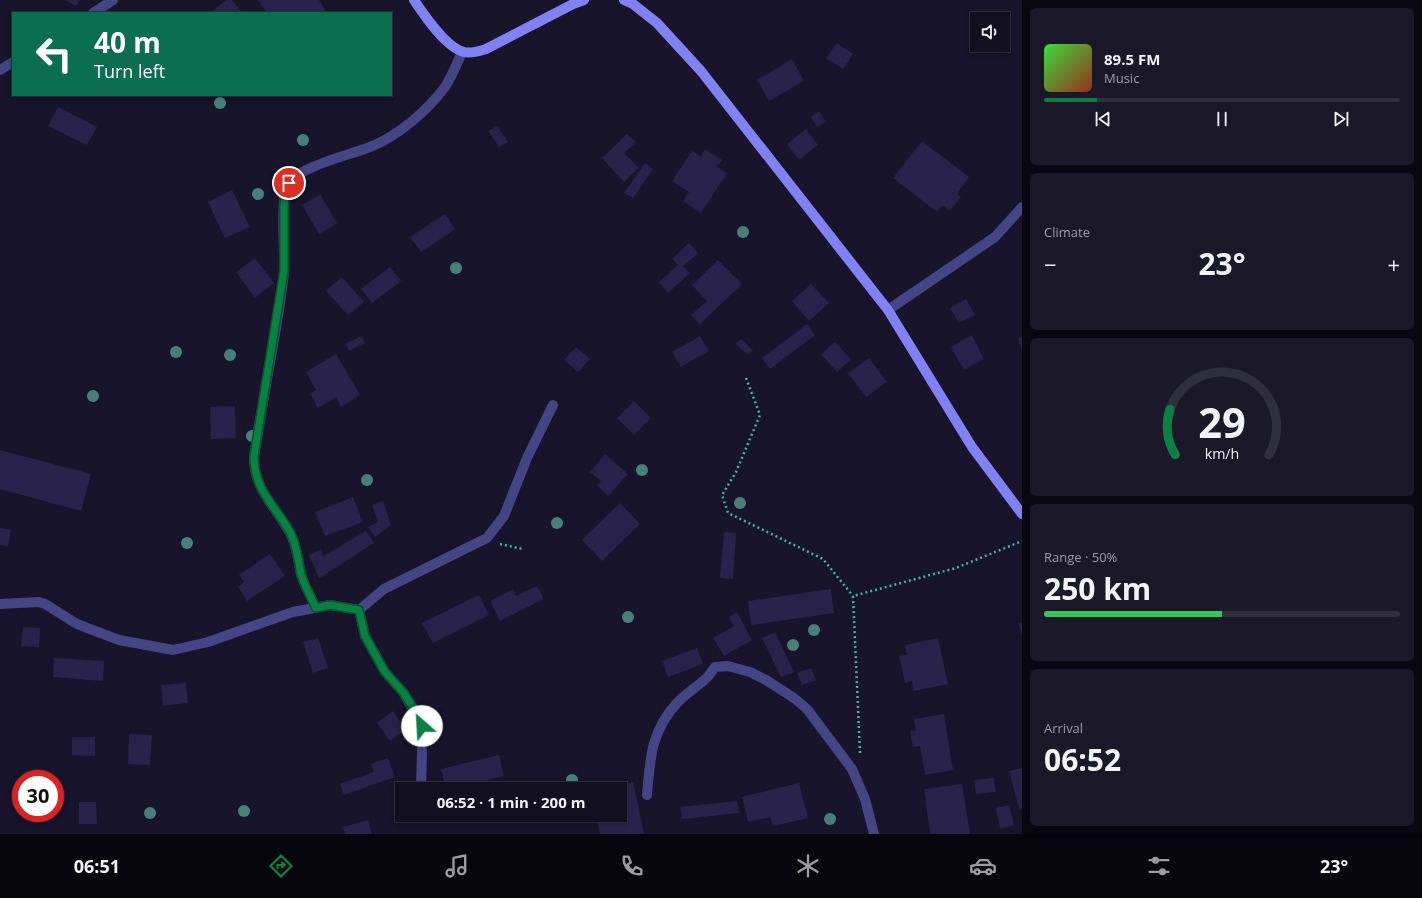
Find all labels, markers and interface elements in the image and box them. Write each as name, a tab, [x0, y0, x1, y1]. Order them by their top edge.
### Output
map controls	[970, 12, 1010, 52]
button: sound	[970, 12, 1010, 52]
text: 40 m	[94, 23, 161, 61]
icon: left	[28, 28, 80, 80]
text: 89.5 FM	[1104, 49, 1160, 69]
text: Turn left	[94, 59, 165, 83]
text: Music	[1104, 69, 1139, 87]
icon: previous	[1092, 108, 1114, 130]
icon: pause	[1211, 108, 1233, 130]
icon: next	[1330, 108, 1352, 130]
pin	[272, 166, 306, 200]
icon: arrive	[278, 172, 300, 194]
text: Climate	[1044, 223, 1090, 241]
text: 23°	[1198, 243, 1246, 284]
text: −	[1044, 249, 1057, 279]
text: +	[1387, 249, 1400, 279]
text: 29	[1198, 394, 1246, 450]
text: km/h	[1205, 444, 1239, 463]
text: Range · 50%	[1044, 548, 1117, 566]
text: 250 km	[1044, 568, 1151, 609]
position arrow	[401, 705, 443, 747]
text: Arrival	[1044, 719, 1083, 737]
text: 06:52	[1044, 739, 1121, 780]
speed limit sign: 30	[12, 770, 64, 822]
text: 06:52 · 1 min · 200 m	[437, 792, 585, 812]
icon: directions	[267, 852, 295, 880]
icon: music	[443, 852, 471, 880]
icon: phone	[618, 852, 646, 880]
icon: climate	[794, 852, 822, 880]
icon: car	[969, 852, 997, 880]
icon: filters	[1145, 852, 1173, 880]
text: 06:51	[74, 854, 120, 878]
text: 23°	[1320, 854, 1348, 878]

